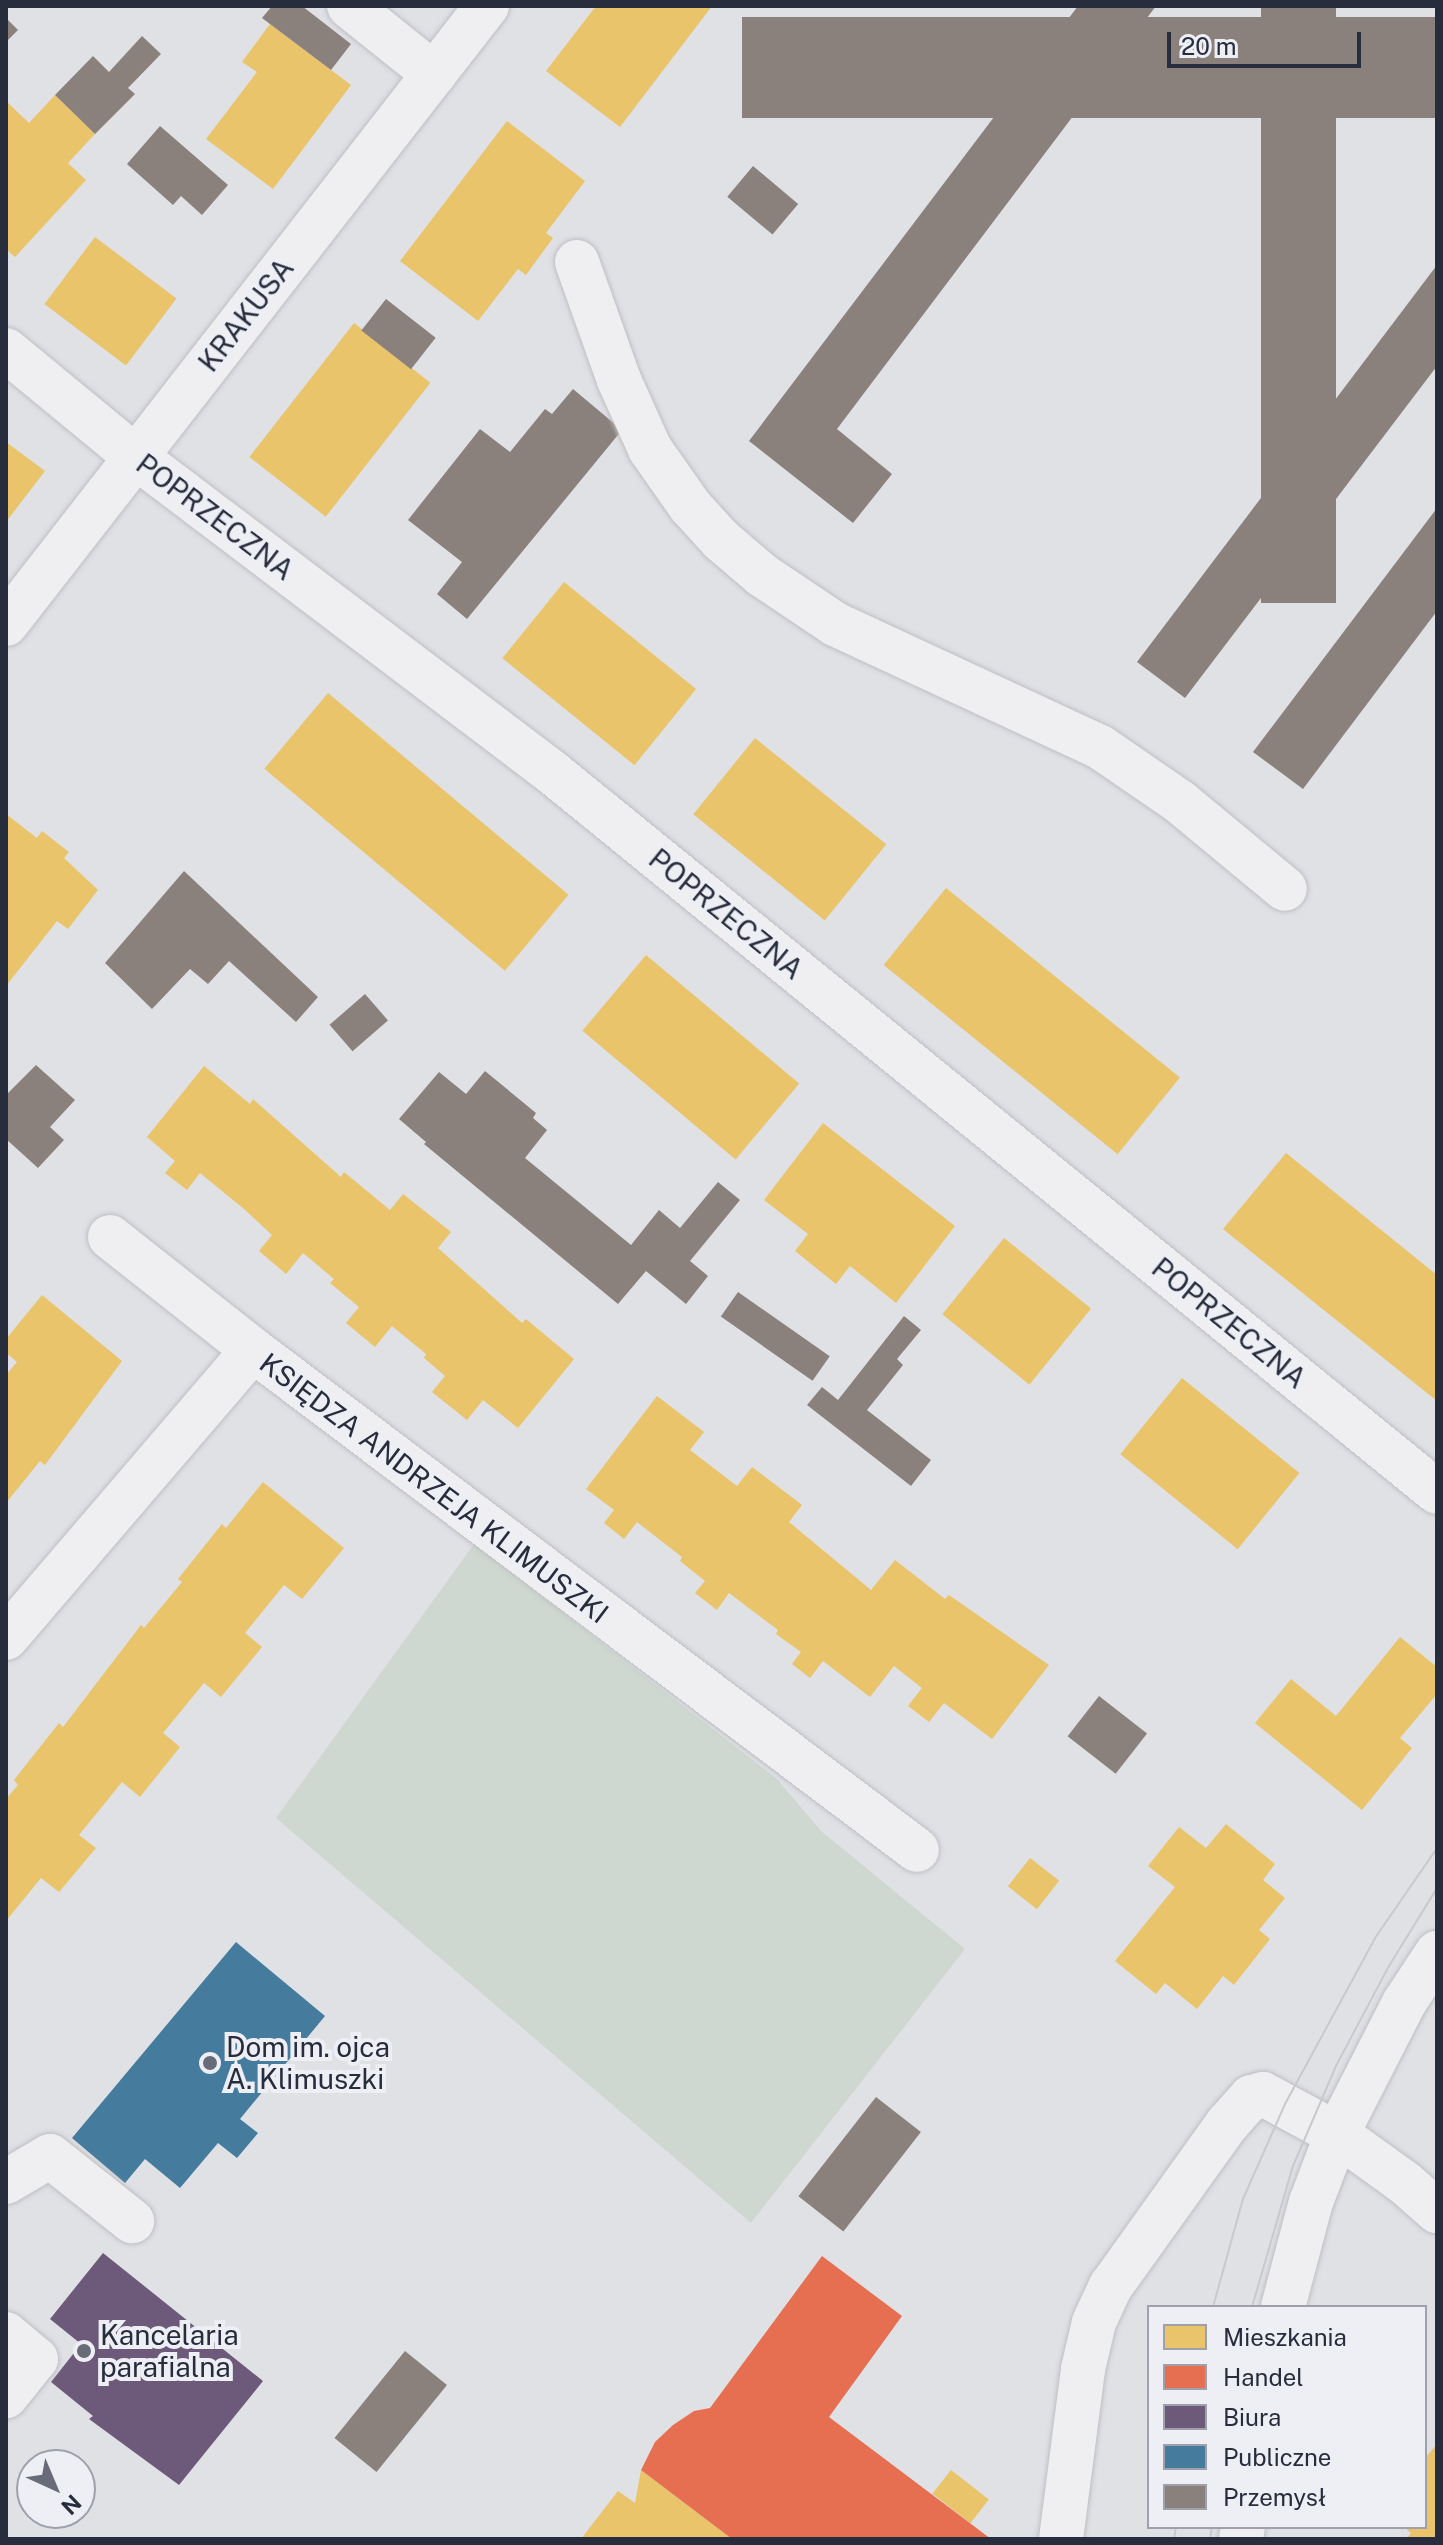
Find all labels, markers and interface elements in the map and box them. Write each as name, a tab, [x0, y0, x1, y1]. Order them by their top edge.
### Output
scale bar	[1171, 16, 1365, 66]
text: 20 m	[1181, 32, 1237, 60]
street label: KRAKUSA	[191, 252, 301, 378]
street label: POPRZECZNA	[130, 447, 300, 587]
street label: POPRZECZNA	[642, 842, 810, 986]
street label: POPRZECZNA	[1145, 1251, 1313, 1395]
street label: KSIĘDZA ANDRZEJA KLIMUSZKI	[253, 1346, 615, 1630]
place label: Dom im. ojca A. Klimuszki	[226, 2030, 390, 2096]
marker: Dom im. ojca A. Klimuszki	[201, 2054, 219, 2072]
legend	[1147, 2305, 1427, 2529]
place label: Kancelaria parafialna	[100, 2318, 239, 2384]
text: Mieszkania	[1223, 2323, 1347, 2351]
marker: Kancelaria parafialna	[75, 2342, 93, 2360]
text: Handel	[1223, 2363, 1304, 2391]
text: Biura	[1223, 2403, 1281, 2431]
text: Publiczne	[1223, 2443, 1331, 2471]
north arrow	[16, 2449, 96, 2529]
text: Przemysł	[1223, 2483, 1326, 2511]
text: N	[56, 2489, 87, 2520]

